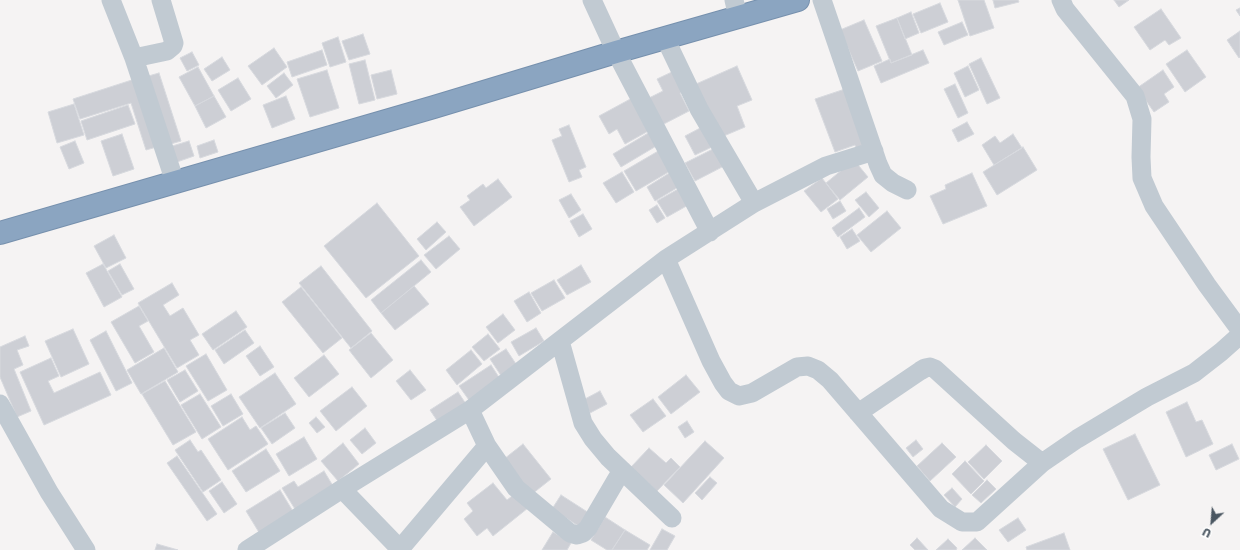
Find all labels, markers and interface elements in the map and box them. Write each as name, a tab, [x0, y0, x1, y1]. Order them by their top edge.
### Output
north arrow	[1192, 502, 1232, 542]
text: U	[1200, 526, 1213, 541]

